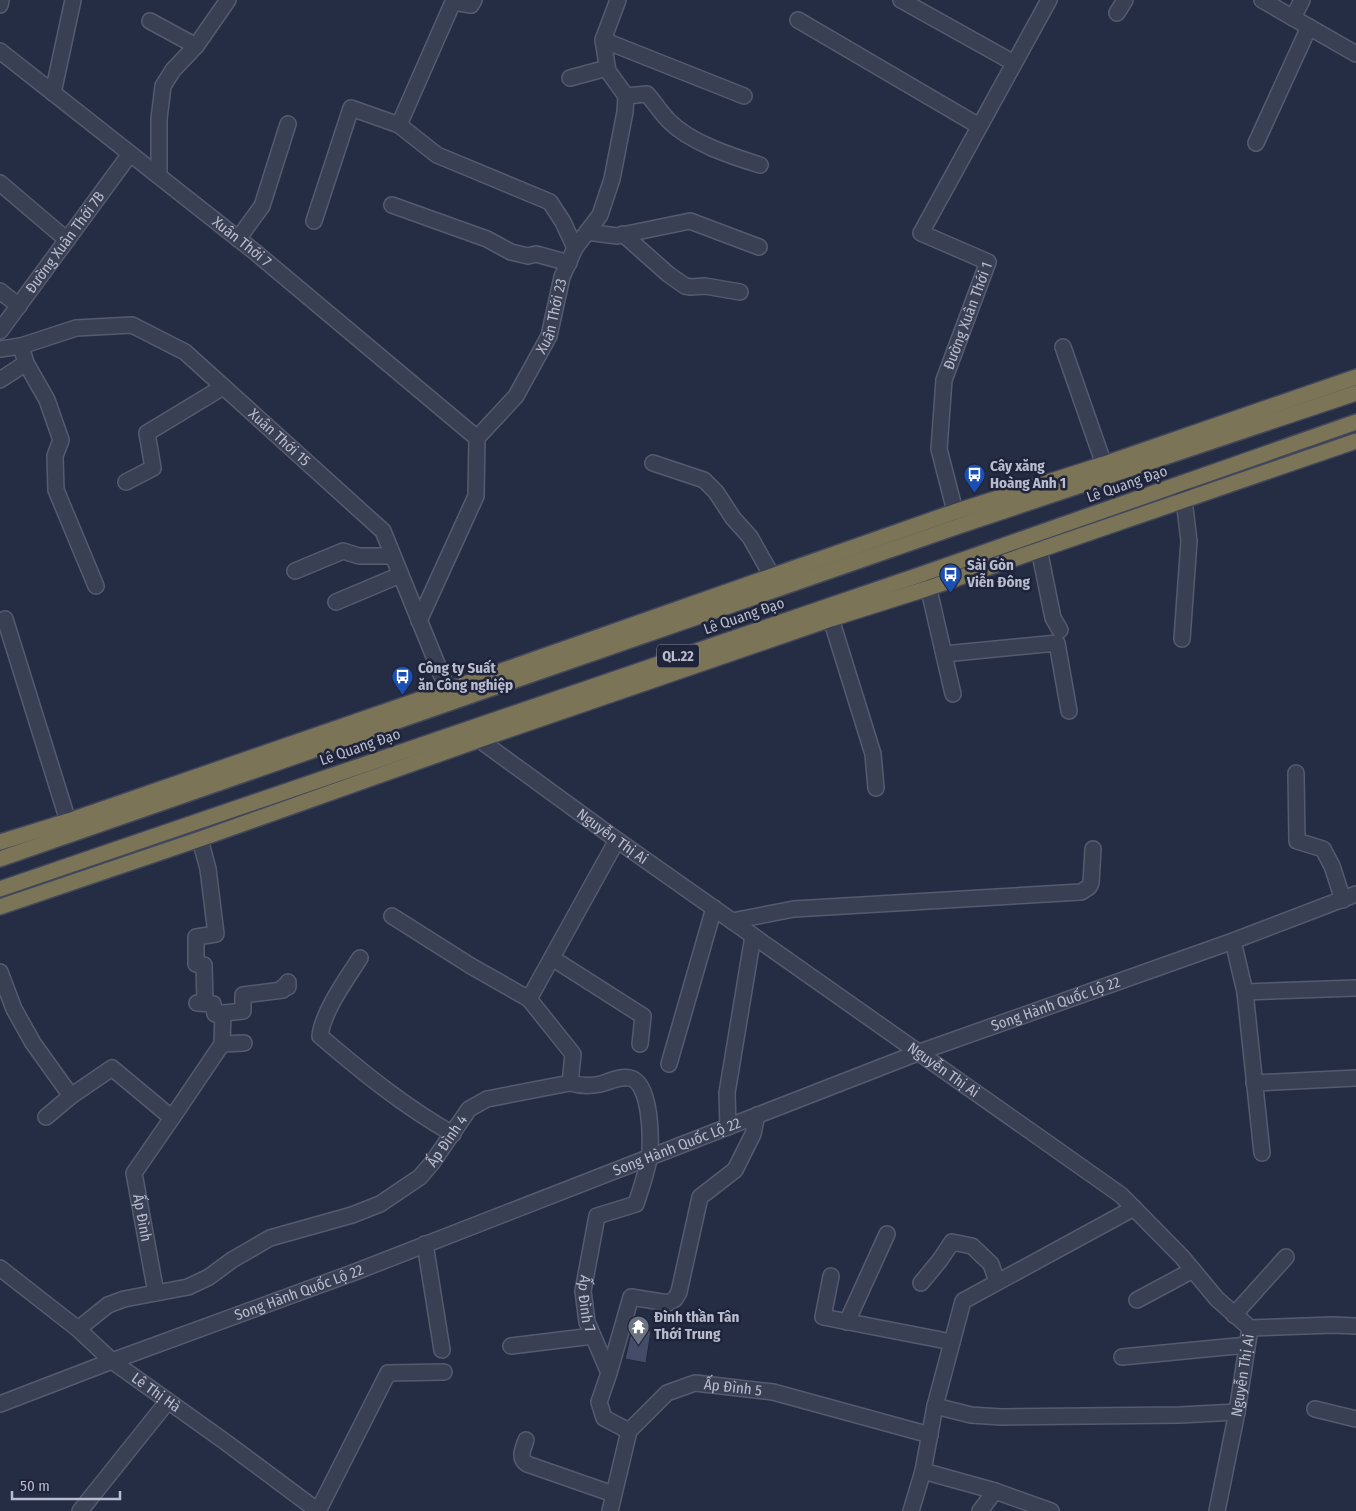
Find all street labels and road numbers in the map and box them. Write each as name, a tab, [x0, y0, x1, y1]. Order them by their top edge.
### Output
street label: Đường Xuân Thới 7B	[22, 188, 108, 297]
street label: Xuân Thới 7	[209, 213, 275, 271]
street label: Đường Xuân Thới 1	[940, 260, 996, 372]
street label: Xuân Thới 23	[532, 277, 570, 357]
street label: Xuân Thới 15	[245, 405, 314, 470]
street label: Lê Quang Đạo	[1084, 462, 1170, 506]
street label: Lê Quang Đạo	[701, 594, 787, 638]
road number: QL.22	[657, 644, 699, 668]
street label: Lê Quang Đạo	[317, 725, 403, 769]
street label: Nguyễn Thị Ai	[573, 805, 651, 868]
street label: Song Hành Quốc Lộ 22	[989, 973, 1123, 1035]
street label: Nguyễn Thị Ai	[904, 1039, 983, 1101]
street label: Ấp Đình 4	[421, 1112, 471, 1170]
street label: Song Hành Quốc Lộ 22	[610, 1114, 744, 1180]
street label: Ấp Đình	[129, 1192, 155, 1243]
street label: Song Hành Quốc Lộ 22	[232, 1261, 366, 1324]
street label: Ấp Đình 7	[574, 1274, 599, 1335]
street label: Nguyễn Thị Ai	[1227, 1333, 1258, 1418]
street label: Lê Thị Hà	[128, 1369, 184, 1416]
street label: Ấp Đình 5	[703, 1373, 763, 1400]

